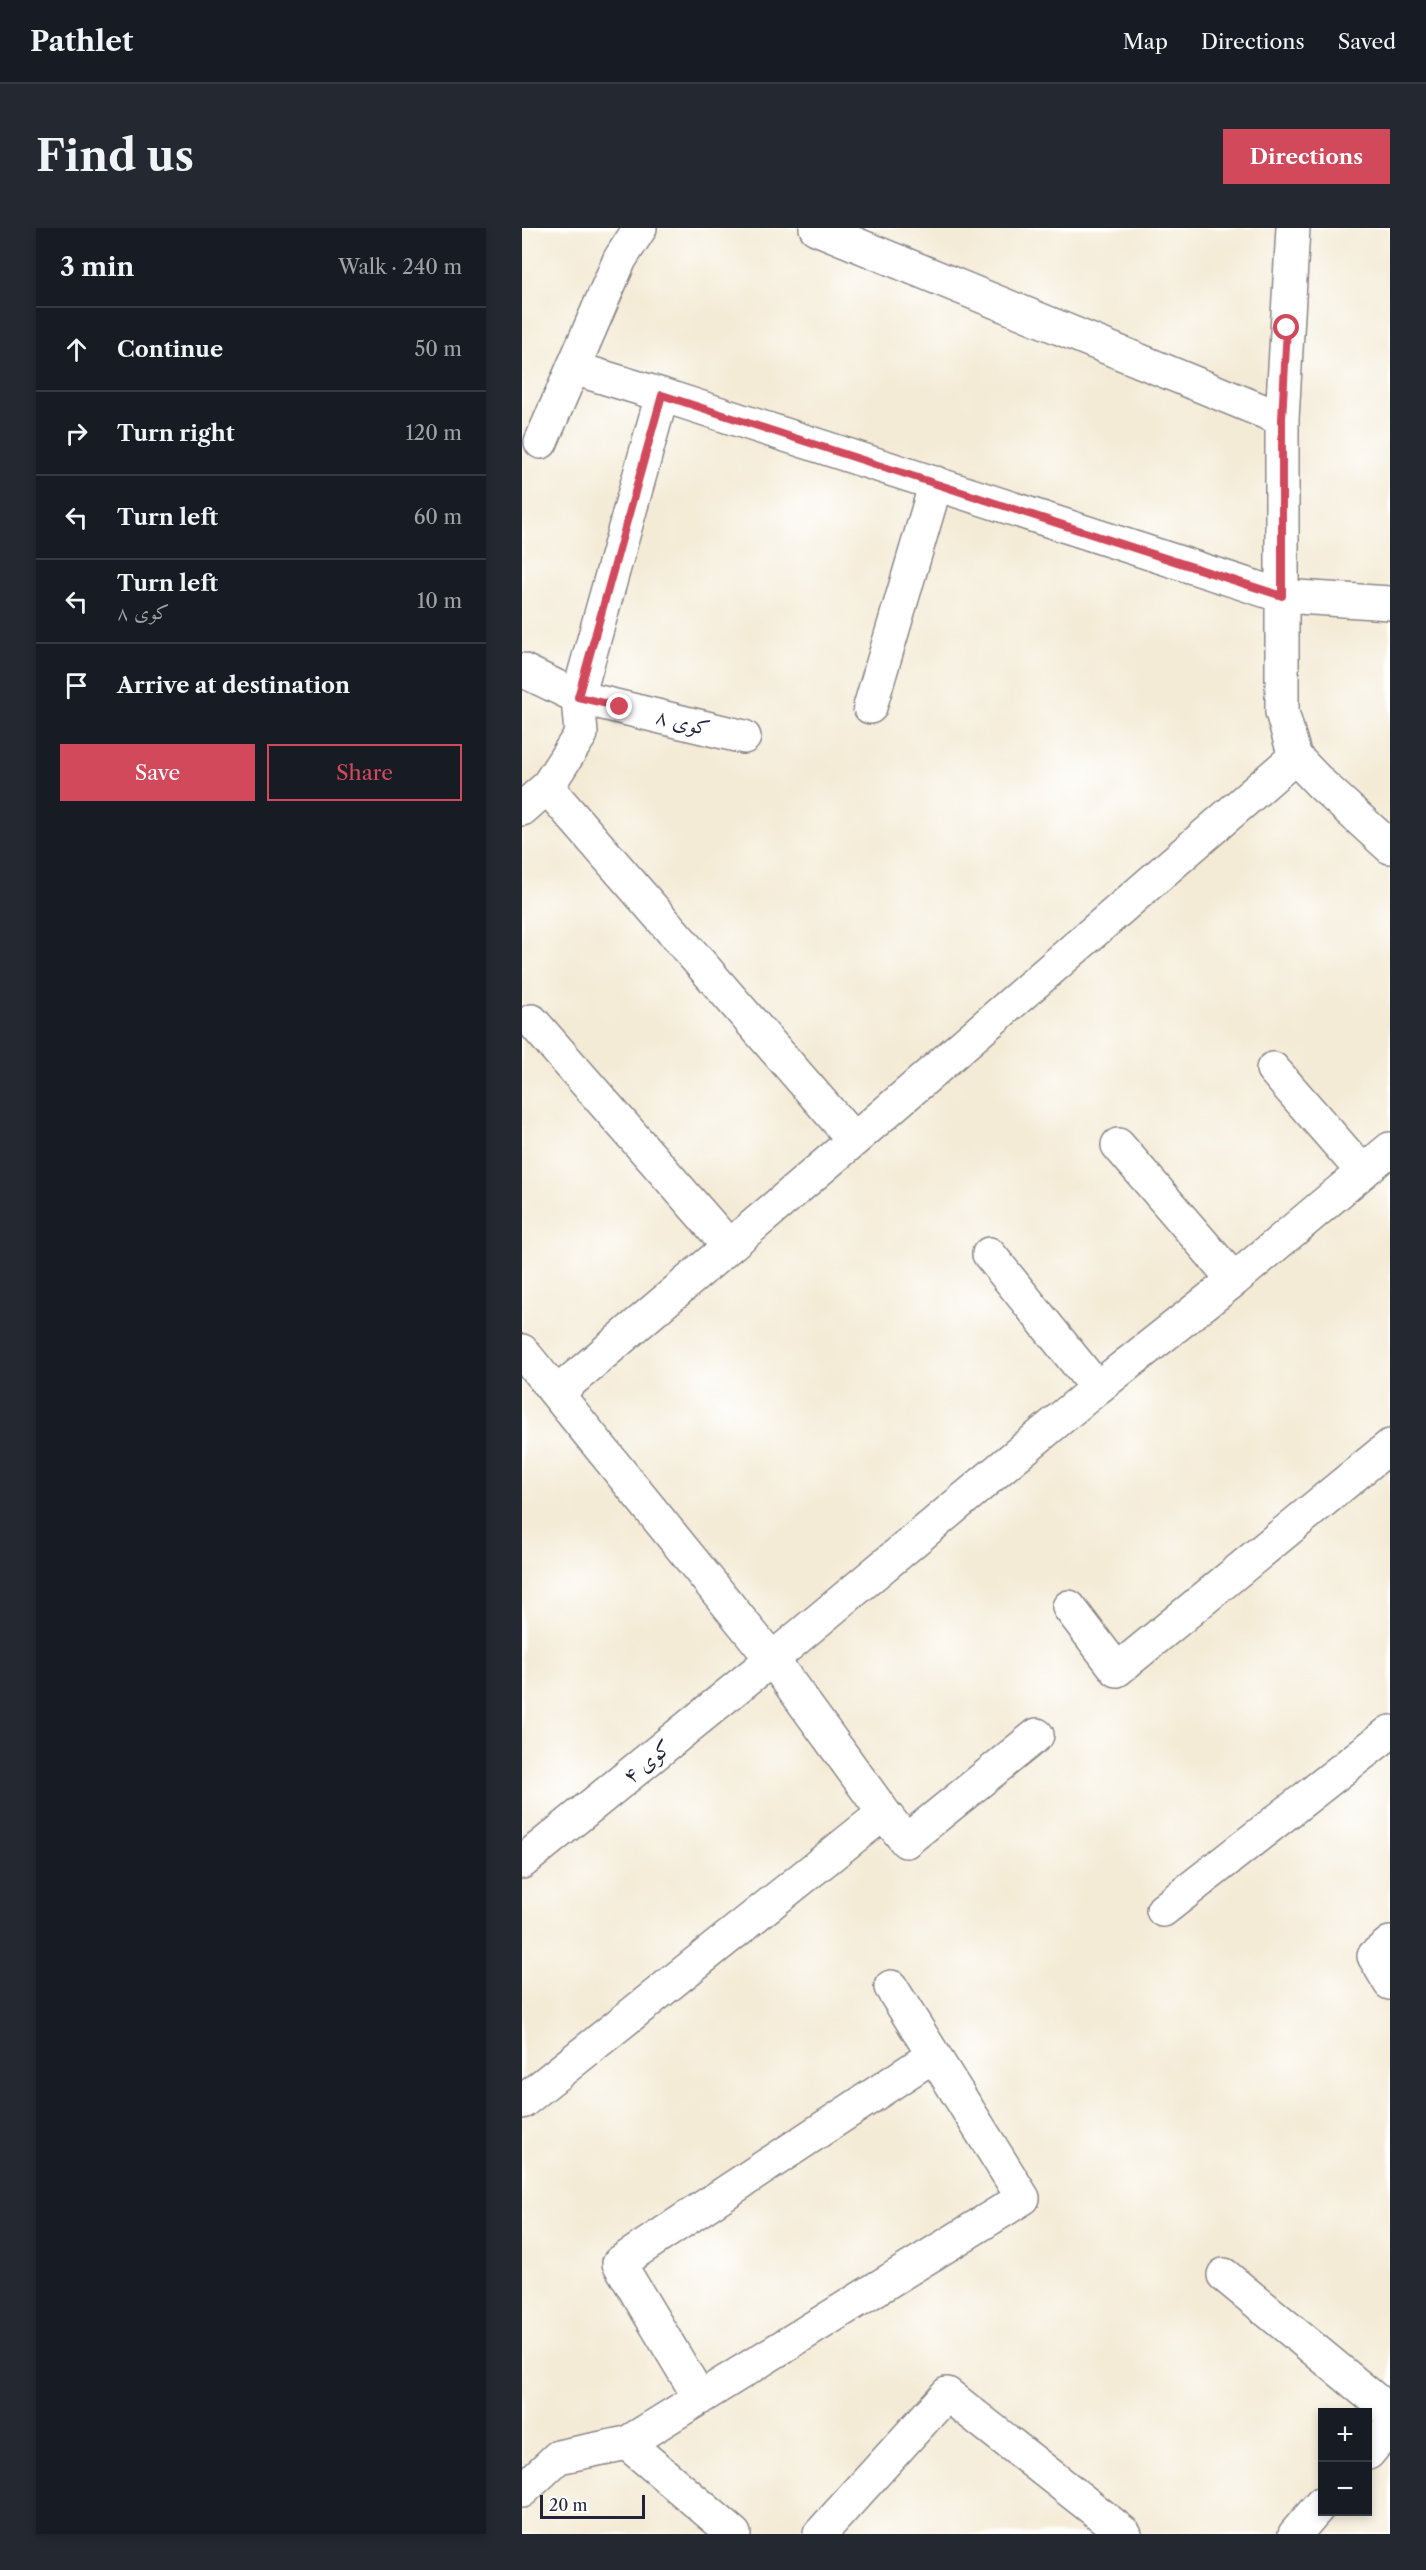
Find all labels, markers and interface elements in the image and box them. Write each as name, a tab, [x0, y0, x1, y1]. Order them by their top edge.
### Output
text: Pathlet	[30, 24, 133, 58]
text: Map	[1123, 29, 1168, 54]
text: Directions	[1201, 29, 1305, 54]
text: Saved	[1338, 29, 1396, 54]
button: Directions	[1223, 129, 1390, 184]
text: Find us	[36, 130, 194, 182]
text: 3 min	[60, 251, 134, 283]
text: Walk · 240 m	[338, 255, 462, 279]
route start	[1273, 314, 1299, 340]
icon: ahead	[60, 333, 93, 366]
text: Continue	[117, 336, 223, 363]
text: 50 m	[415, 337, 462, 361]
icon: right	[60, 417, 93, 450]
text: Turn right	[117, 420, 235, 447]
text: 120 m	[405, 421, 462, 445]
icon: left	[60, 501, 93, 534]
text: Turn left	[117, 504, 218, 531]
text: 60 m	[414, 505, 462, 529]
text: Turn left	[117, 570, 218, 597]
icon: left	[60, 585, 93, 618]
text: 10 m	[417, 589, 462, 613]
text: کوی ۸	[117, 600, 169, 624]
icon: arrive	[60, 669, 93, 702]
text: Arrive at destination	[117, 672, 350, 699]
route end	[606, 693, 632, 719]
street label: کوی ۸	[653, 703, 713, 742]
button: Save	[60, 744, 255, 801]
button: Share	[267, 744, 462, 801]
street label: کوی ۴	[618, 1734, 677, 1789]
map controls	[1318, 2408, 1372, 2516]
button: +	[1318, 2408, 1372, 2462]
button: −	[1318, 2462, 1372, 2516]
scale bar	[540, 2492, 645, 2520]
text: 20 m	[549, 2495, 588, 2515]

